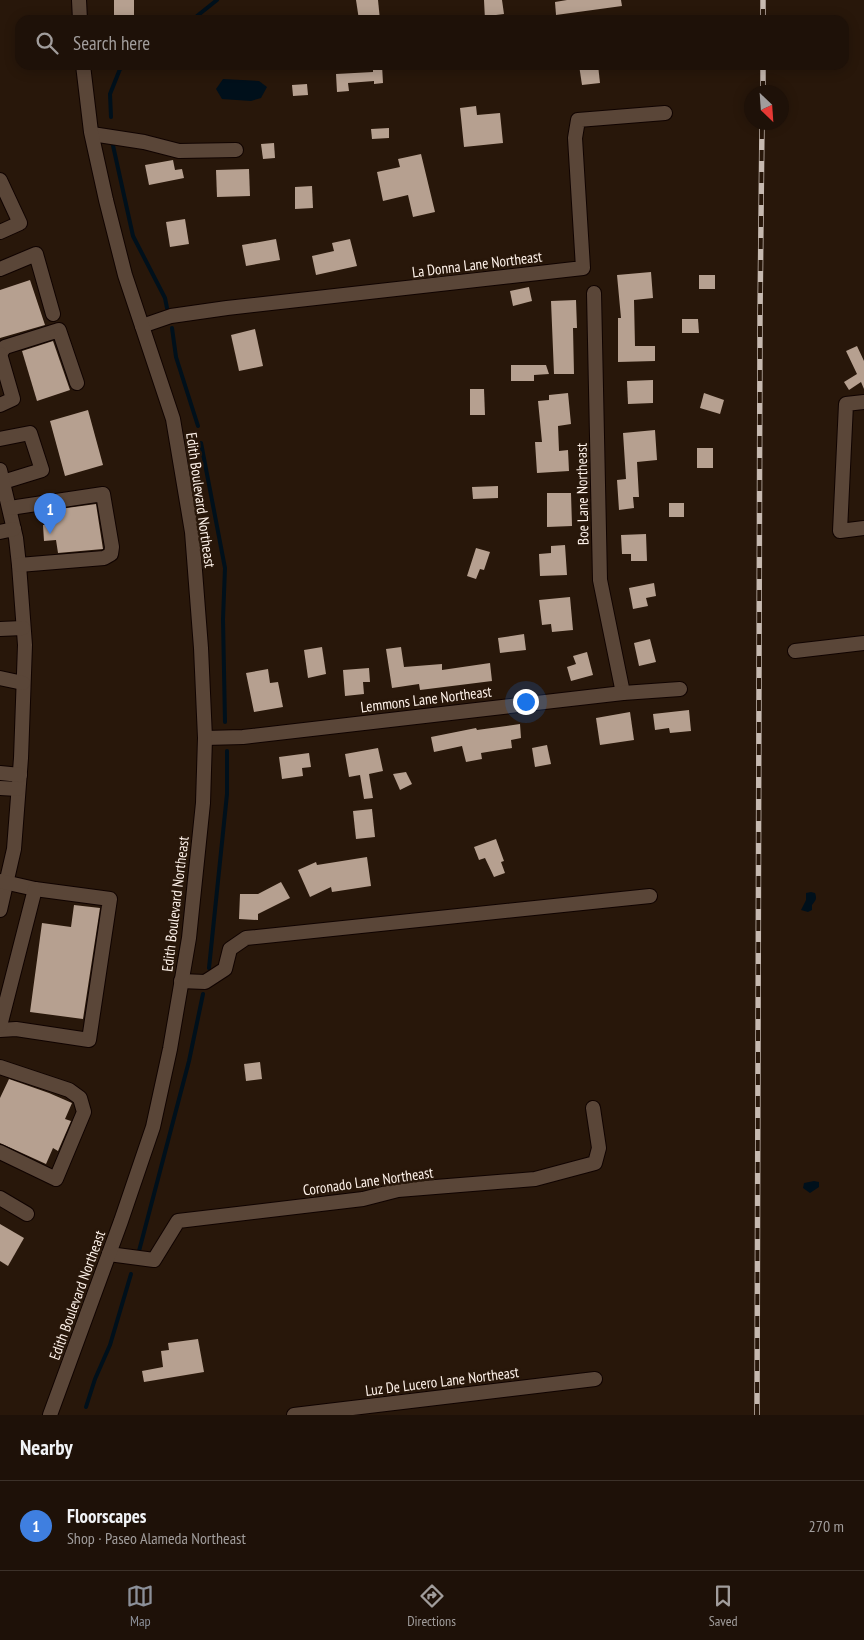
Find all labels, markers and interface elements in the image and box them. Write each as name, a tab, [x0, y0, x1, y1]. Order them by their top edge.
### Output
search box	[15, 15, 849, 70]
icon: search	[33, 29, 61, 57]
text: Search here	[73, 31, 150, 55]
north arrow	[744, 85, 789, 130]
street label: La Donna Lane Northeast	[411, 247, 543, 281]
street label: Edith Boulevard Northeast	[182, 431, 220, 569]
street label: Boe Lane Northeast	[572, 443, 592, 545]
pin: 1	[34, 493, 66, 534]
street label: Lemmons Lane Northeast	[359, 682, 493, 716]
your location	[513, 689, 539, 715]
street label: Edith Boulevard Northeast	[157, 835, 193, 973]
street label: Coronado Lane Northeast	[302, 1162, 434, 1200]
street label: Edith Boulevard Northeast	[45, 1228, 109, 1362]
street label: Luz De Lucero Lane Northeast	[364, 1362, 520, 1400]
text: Nearby	[20, 1434, 73, 1461]
text: Floorscapes	[67, 1504, 146, 1528]
text: 1	[32, 1516, 40, 1536]
text: 270 m	[809, 1516, 844, 1536]
text: Shop · Paseo Alameda Northeast	[67, 1528, 246, 1548]
tab: Map	[126, 1582, 154, 1630]
tab: Directions	[407, 1582, 456, 1630]
tab: Saved	[709, 1582, 738, 1630]

